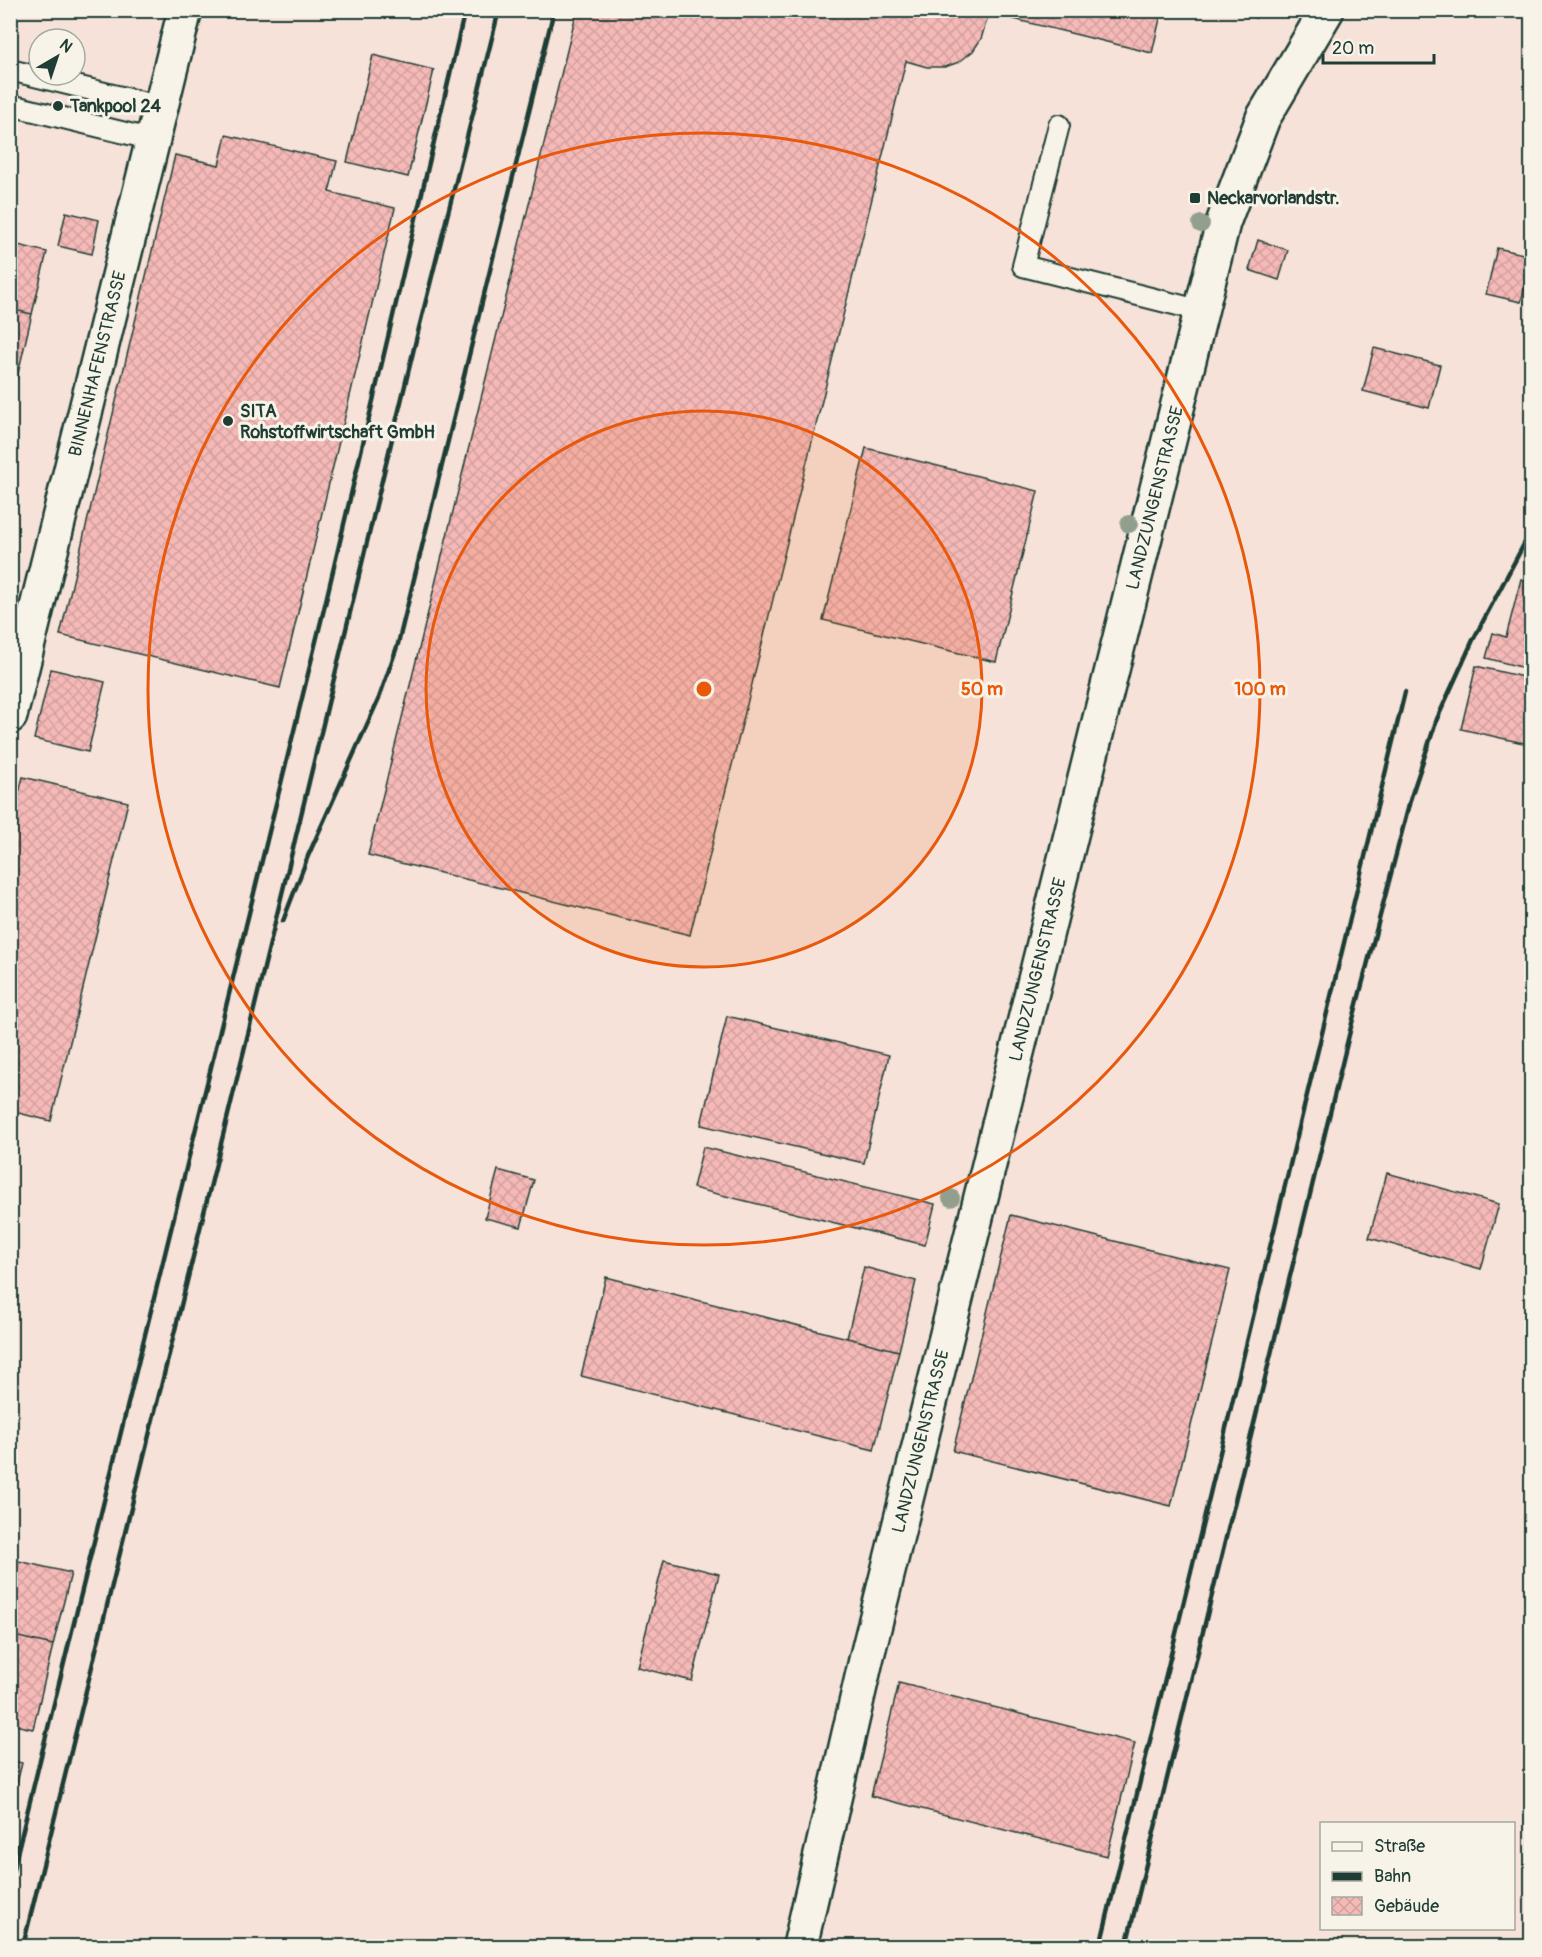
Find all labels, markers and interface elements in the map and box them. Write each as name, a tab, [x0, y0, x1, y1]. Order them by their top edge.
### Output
north arrow	[27, 27, 87, 87]
scale bar	[1323, 27, 1434, 65]
text: N	[55, 35, 76, 57]
text: 20 m	[1332, 37, 1374, 60]
place label: Tankpool 24	[69, 95, 162, 118]
marker: Tankpool 24	[51, 99, 65, 113]
place label: Neckarvorlandstr.	[1207, 187, 1339, 210]
marker: Neckarvorlandstr.	[1188, 191, 1202, 205]
street label: BINNENHAFENSTRASSE	[64, 269, 132, 459]
place label: SITA Rohstoffwirtschaft GmbH	[240, 400, 435, 444]
street label: LANDZUNGENSTRASSE	[1121, 404, 1189, 592]
marker: SITA Rohstoffwirtschaft GmbH	[221, 414, 235, 428]
text: 50 m	[961, 678, 1003, 701]
text: 100 m	[1234, 678, 1286, 701]
centre of rings	[694, 679, 714, 699]
street label: LANDZUNGENSTRASSE	[1004, 875, 1072, 1064]
street label: LANDZUNGENSTRASSE	[887, 1347, 955, 1536]
legend	[1320, 1822, 1515, 1930]
text: Straße	[1374, 1835, 1425, 1858]
text: Bahn	[1374, 1865, 1411, 1888]
text: Gebäude	[1374, 1895, 1439, 1918]

